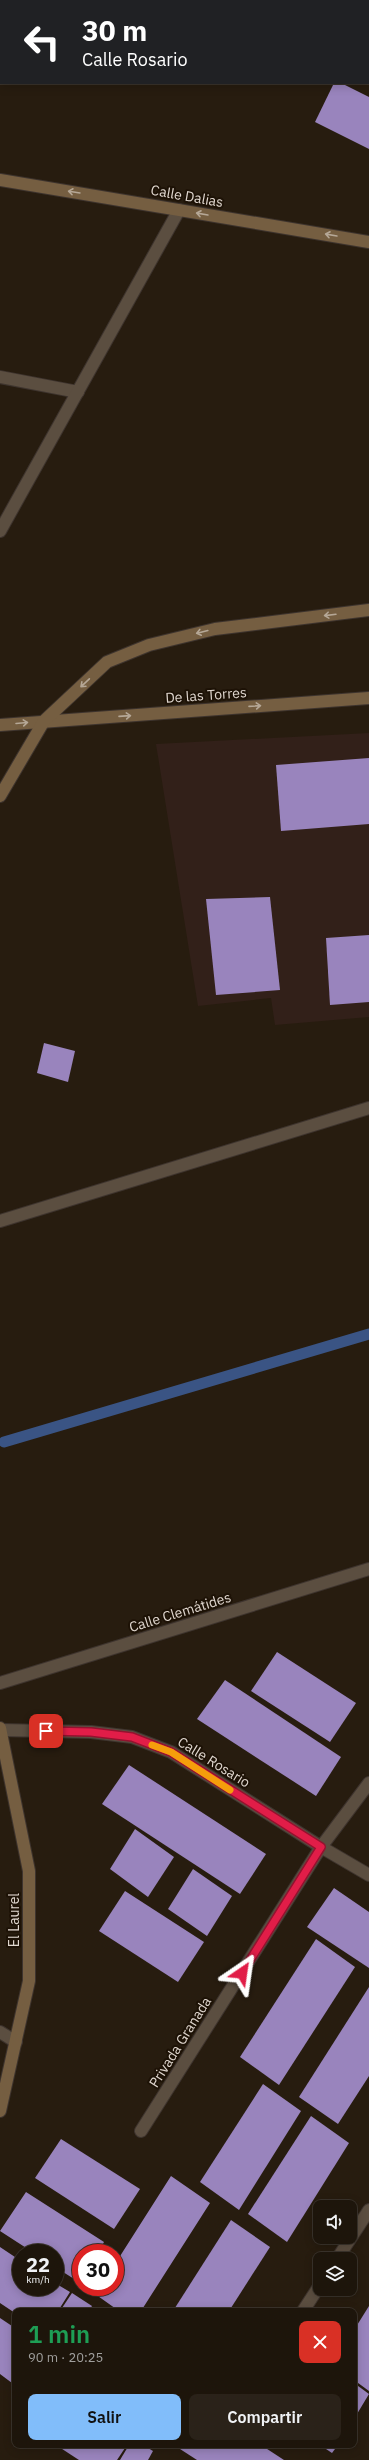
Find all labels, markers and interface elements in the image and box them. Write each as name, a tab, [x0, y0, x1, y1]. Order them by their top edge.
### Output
text: 30 m	[82, 12, 147, 49]
icon: left	[16, 16, 68, 68]
text: Calle Rosario	[82, 48, 188, 71]
street label: Calle Dalias	[149, 181, 225, 211]
one-way arrow	[68, 188, 81, 196]
one-way arrow	[196, 209, 209, 217]
one-way arrow	[324, 231, 337, 239]
one-way arrow	[324, 611, 337, 618]
one-way arrow	[195, 629, 208, 636]
one-way arrow	[80, 678, 90, 688]
street label: De las Torres	[165, 683, 247, 707]
one-way arrow	[248, 703, 261, 710]
one-way arrow	[118, 712, 131, 719]
one-way arrow	[15, 720, 28, 727]
street label: Calle Clemátides	[127, 1588, 233, 1636]
pin	[29, 1714, 63, 1748]
icon: arrive	[35, 1720, 57, 1742]
street label: Calle Rosario	[174, 1733, 254, 1791]
street label: El Laurel	[5, 1893, 23, 1947]
position arrow	[221, 1952, 263, 1994]
street label: Privada Granada	[145, 1993, 215, 2091]
map controls	[313, 2200, 357, 2296]
button: sound	[313, 2200, 357, 2244]
speed limit sign: 30	[72, 2244, 124, 2296]
text: 22	[26, 2251, 50, 2278]
button: layers	[313, 2252, 357, 2296]
text: km/h	[26, 2273, 50, 2286]
text: 1 min	[28, 2318, 90, 2350]
button: close	[299, 2321, 341, 2363]
text: 90 m · 20:25	[28, 2349, 103, 2366]
button: Salir	[28, 2394, 181, 2440]
button: Compartir	[189, 2394, 341, 2440]

